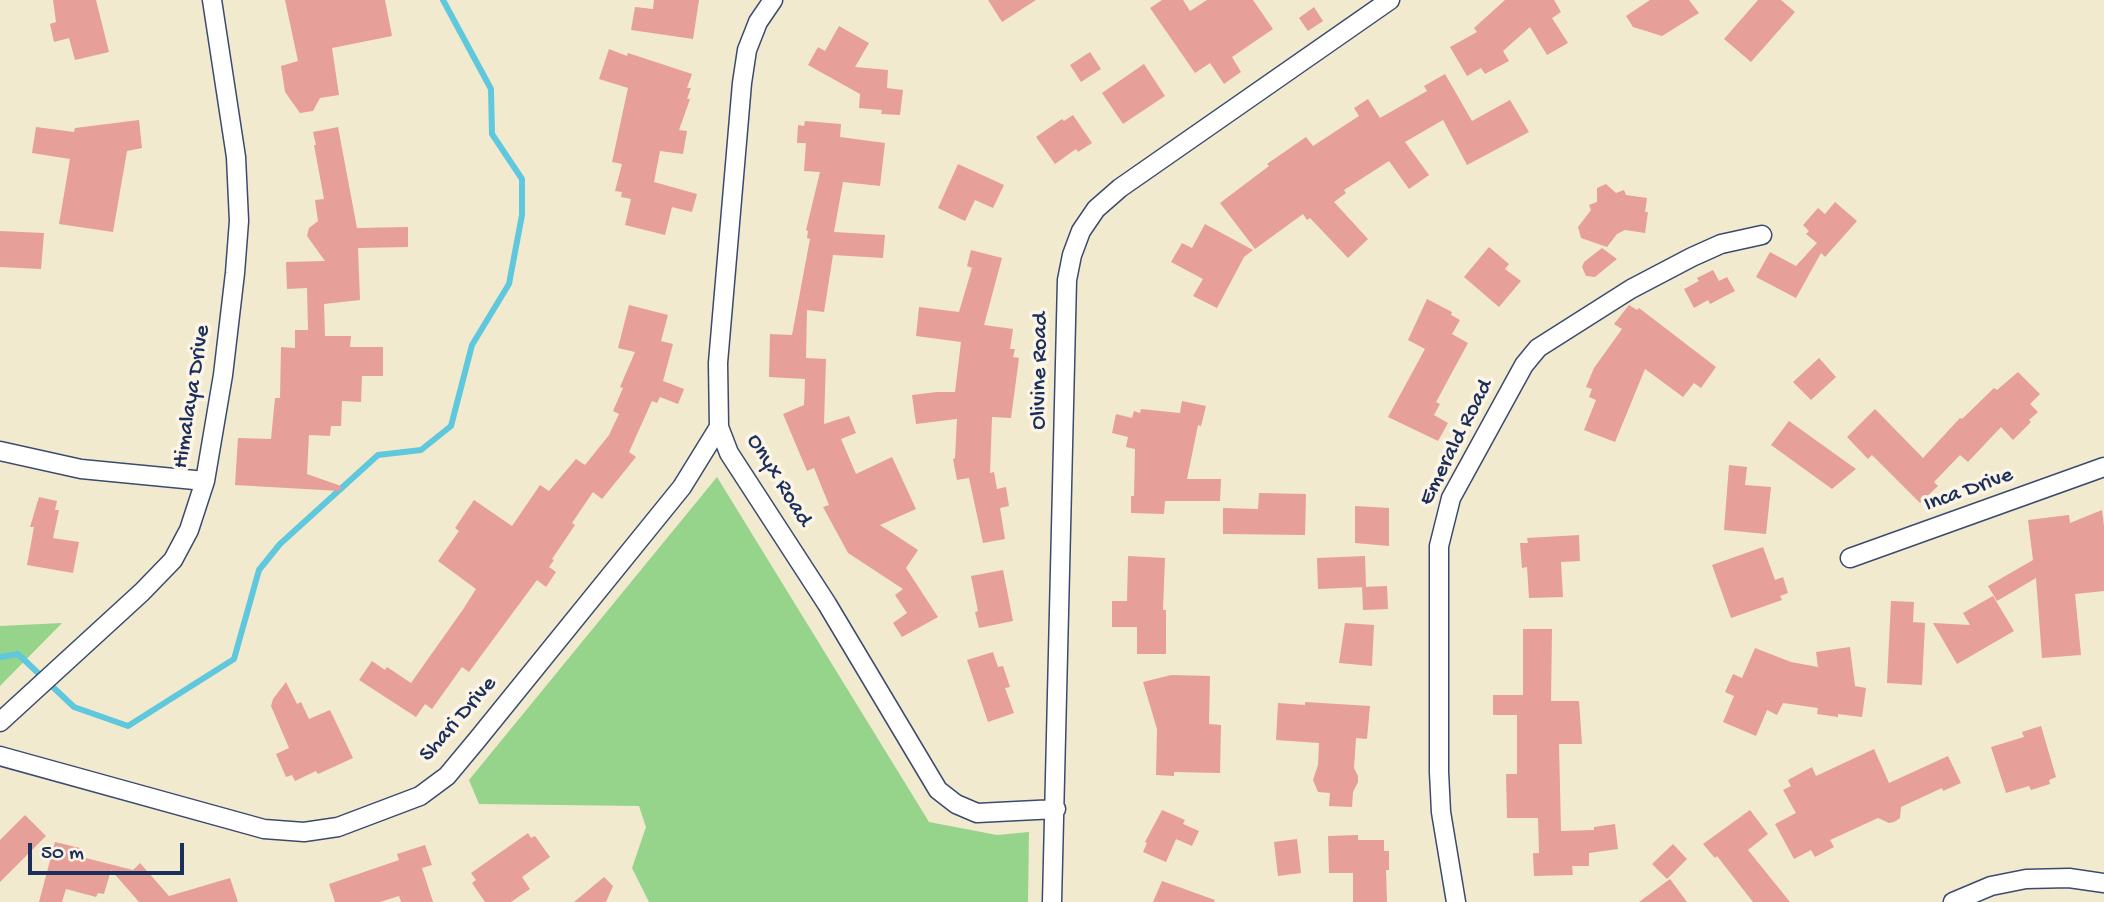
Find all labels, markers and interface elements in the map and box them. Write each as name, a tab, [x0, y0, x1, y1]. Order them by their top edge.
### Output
street label: Olivine Road	[1026, 312, 1056, 430]
street label: Himalaya Drive	[168, 323, 218, 471]
street label: Emerald Road	[1413, 375, 1501, 511]
street label: Onyx Road	[739, 430, 817, 532]
street label: Inca Drive	[1921, 462, 2017, 520]
street label: Shari Drive	[414, 672, 504, 768]
scale bar	[32, 828, 187, 872]
text: 50 m	[41, 842, 84, 867]

